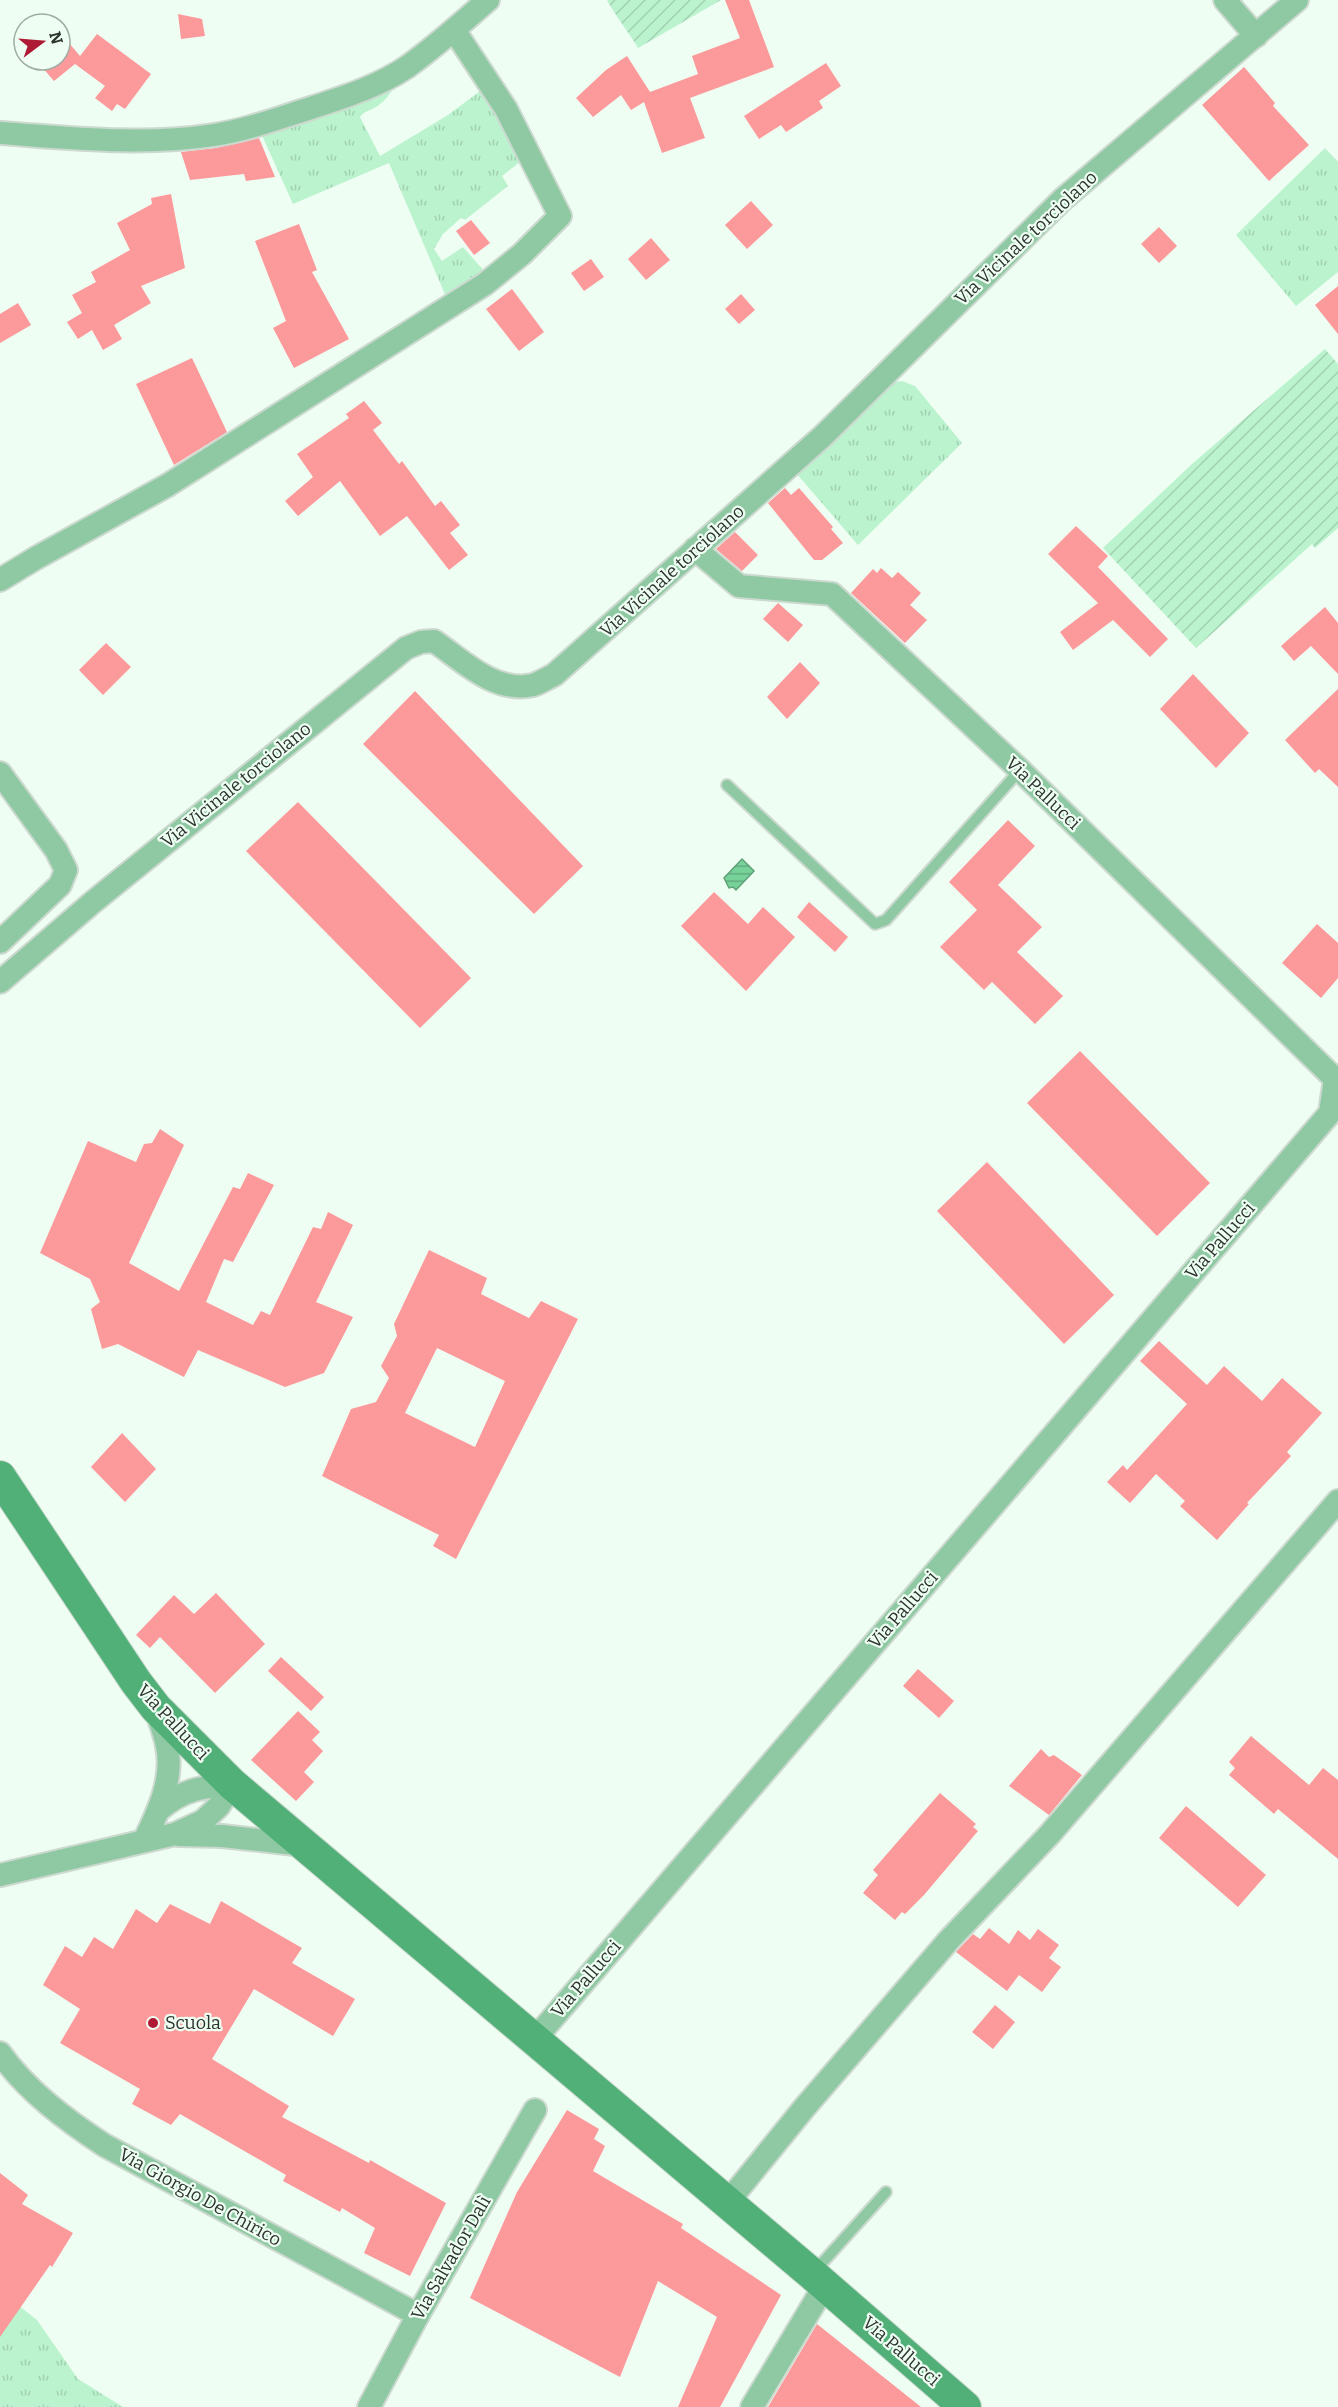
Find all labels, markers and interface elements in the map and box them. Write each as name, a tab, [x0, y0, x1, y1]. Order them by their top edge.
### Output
north arrow	[12, 12, 72, 72]
text: N	[45, 29, 67, 47]
street label: Via Vicinale torciolano	[950, 166, 1102, 310]
street label: Via Vicinale torciolano	[595, 500, 749, 642]
street label: Via Vicinale torciolano	[156, 718, 316, 852]
street label: Via Pallucci	[1001, 752, 1085, 834]
street label: Via Pallucci	[1180, 1198, 1260, 1284]
street label: Via Pallucci	[863, 1567, 943, 1653]
street label: Via Pallucci	[133, 1680, 213, 1764]
street label: Via Pallucci	[546, 1936, 626, 2022]
place label: Scuola	[165, 2012, 221, 2034]
marker: Scuola	[146, 2016, 160, 2030]
street label: Via Giorgio De Chirico	[115, 2143, 285, 2251]
street label: Via Salvador Dalì	[407, 2192, 495, 2324]
street label: Via Pallucci	[858, 2311, 944, 2391]

